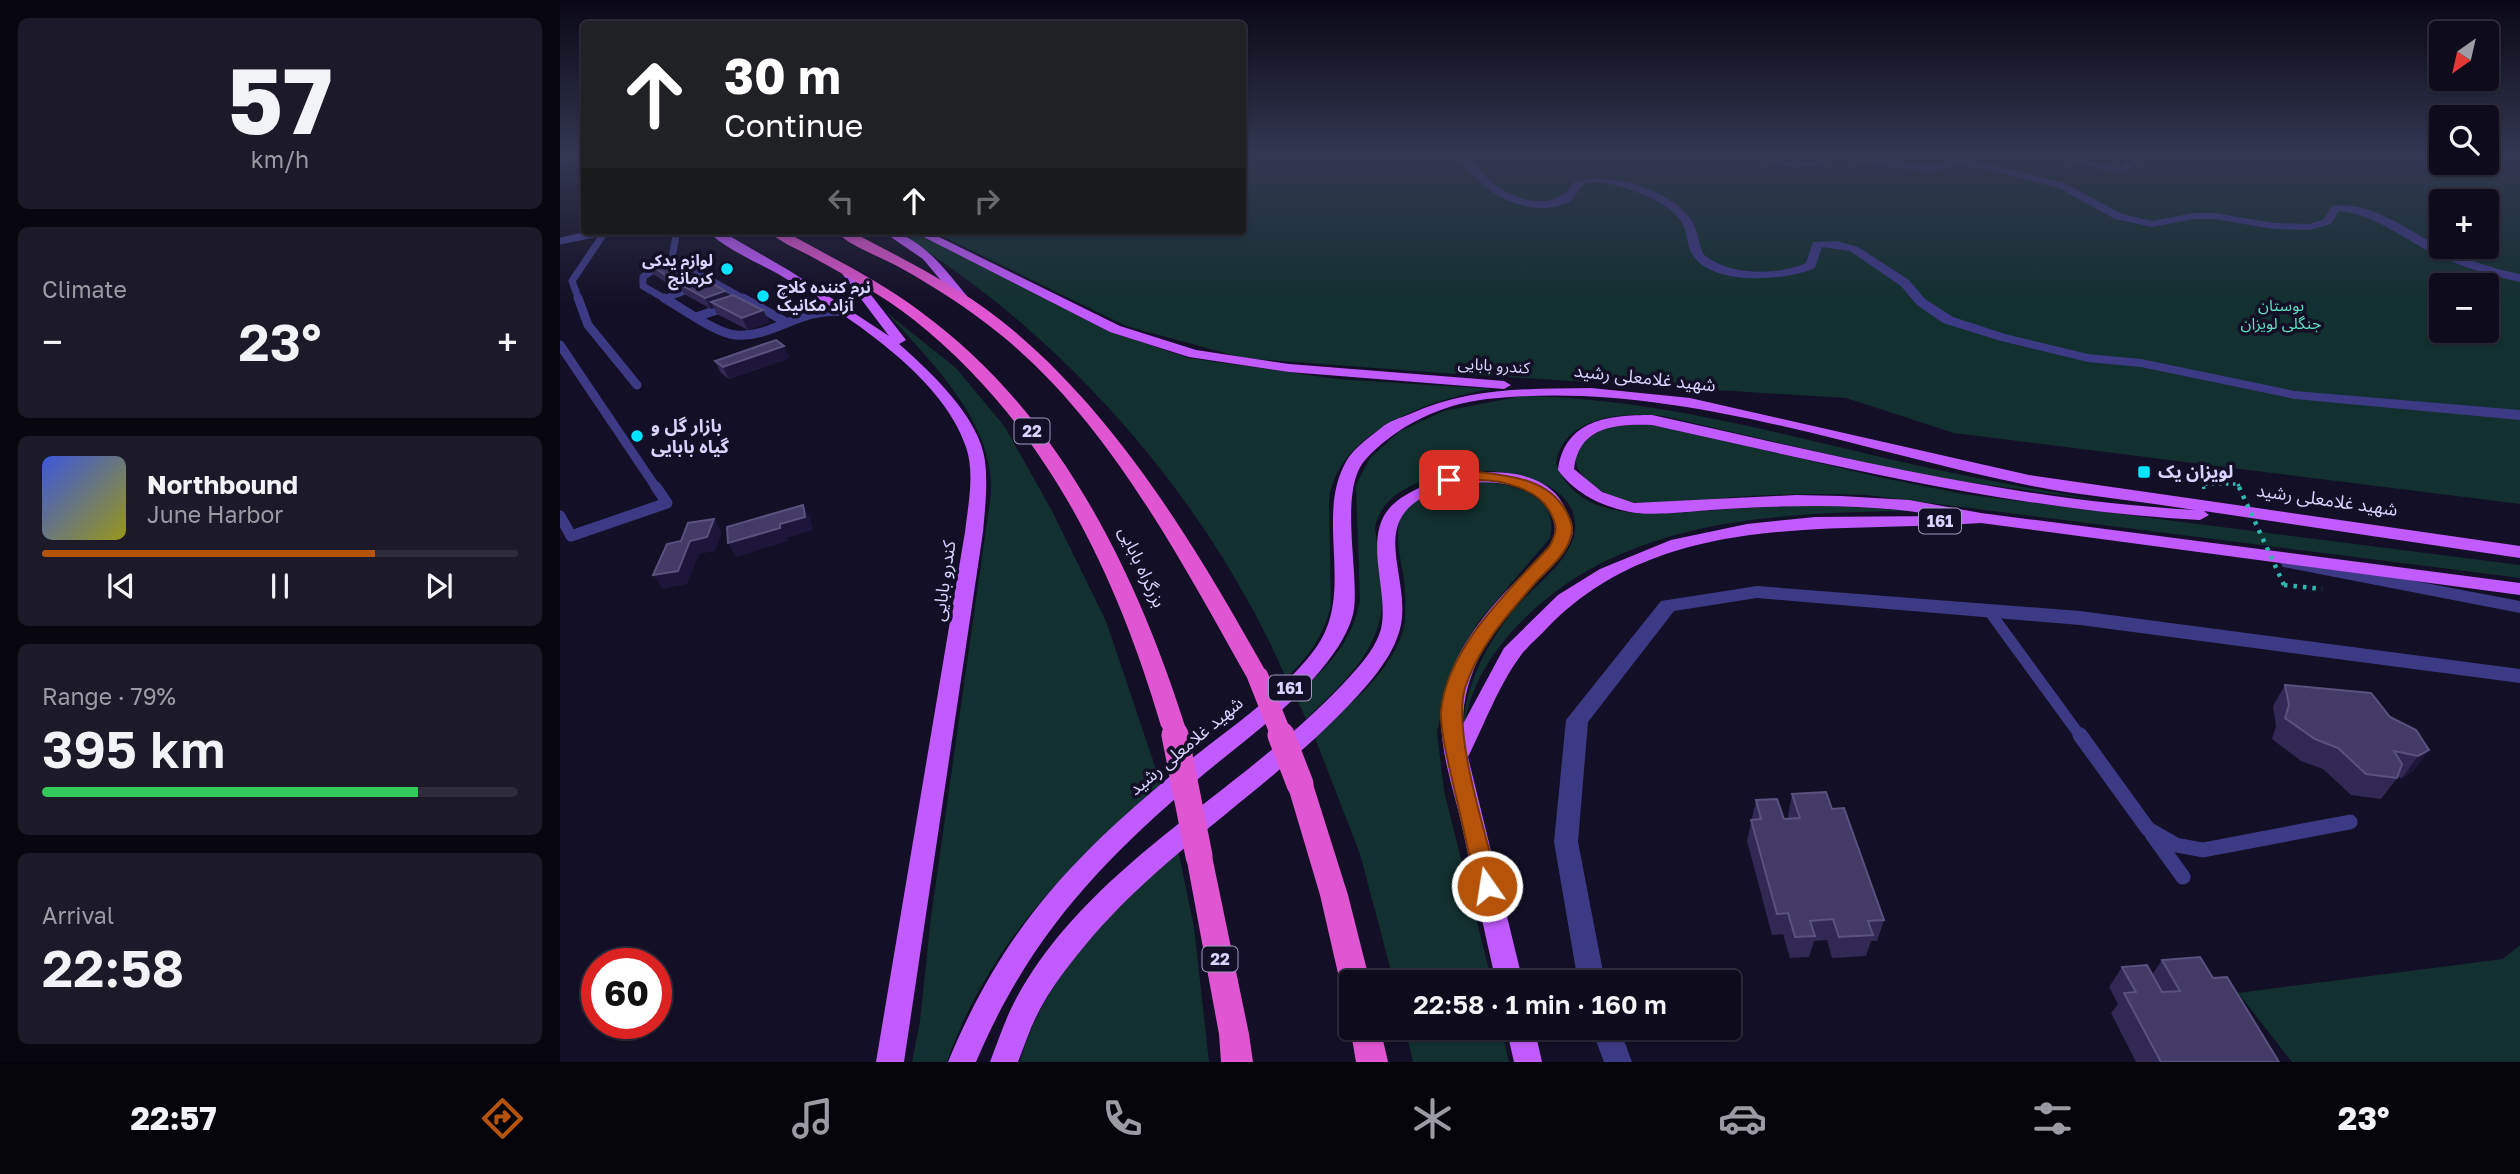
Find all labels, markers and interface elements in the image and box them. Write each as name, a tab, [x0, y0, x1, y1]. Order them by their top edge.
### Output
north arrow	[2429, 21, 2499, 91]
map controls	[2429, 21, 2499, 343]
text: 57	[227, 45, 333, 154]
text: 30 m	[724, 46, 841, 105]
icon: ahead	[609, 49, 700, 140]
button: search	[2429, 105, 2499, 175]
text: Continue	[724, 106, 863, 144]
text: km/h	[251, 145, 309, 173]
icon: left	[822, 182, 860, 220]
icon: ahead	[895, 182, 933, 220]
icon: right	[968, 182, 1006, 220]
button: +	[2429, 189, 2499, 259]
place label: لوازم یدکی کرمانج	[642, 250, 714, 291]
marker: لوازم یدکی کرمانج	[719, 261, 735, 277]
button: −	[2429, 273, 2499, 343]
text: Climate	[42, 275, 127, 303]
place label: نرم کننده کلاچ آزاد مکانیک	[777, 277, 871, 315]
marker: نرم کننده کلاچ آزاد مکانیک	[755, 288, 771, 304]
park label: بوستان جنگلی لویزان	[2241, 295, 2321, 333]
text: 23°	[239, 310, 321, 372]
text: −	[42, 319, 63, 364]
text: +	[497, 319, 518, 364]
street label: کندرو بابایی	[1457, 353, 1531, 378]
street label: شهید غلامعلی رشید	[1573, 359, 1717, 396]
place label: بازار گل و گیاه بابایی	[651, 414, 730, 457]
road number: 22	[1014, 418, 1050, 444]
marker: بازار گل و گیاه بابایی	[629, 428, 645, 444]
pin	[1419, 450, 1479, 510]
place label: لویزان یک	[2158, 460, 2233, 483]
icon: arrive	[1430, 461, 1468, 499]
marker: لویزان یک	[2136, 464, 2152, 480]
text: Northbound	[147, 469, 298, 500]
street label: شهید غلامعلی رشید	[2255, 478, 2399, 521]
text: June Harbor	[147, 500, 283, 528]
road number: 161	[1919, 508, 1961, 534]
street label: بزرگراه بابایی	[1114, 523, 1171, 611]
street label: کندرو بابایی	[926, 539, 961, 623]
icon: previous	[102, 567, 140, 605]
icon: pause	[261, 567, 299, 605]
icon: next	[420, 567, 458, 605]
road number: 161	[1269, 676, 1311, 701]
text: Range · 79%	[42, 682, 176, 710]
street label: شهید غلامعلی رشید	[1124, 691, 1248, 800]
text: 395 km	[42, 717, 225, 779]
position arrow	[1450, 849, 1524, 923]
text: Arrival	[42, 901, 114, 929]
text: 22:58	[42, 936, 184, 998]
road number: 22	[1202, 946, 1238, 972]
speed limit sign: 60	[581, 948, 672, 1039]
text: 22:58 · 1 min · 160 m	[1413, 989, 1667, 1020]
icon: directions	[478, 1094, 527, 1143]
icon: music	[788, 1094, 837, 1143]
icon: phone	[1098, 1094, 1147, 1143]
icon: climate	[1408, 1094, 1457, 1143]
icon: car	[1718, 1094, 1767, 1143]
icon: filters	[2028, 1094, 2077, 1143]
text: 22:57	[131, 1099, 217, 1137]
text: 23°	[2338, 1099, 2389, 1137]

